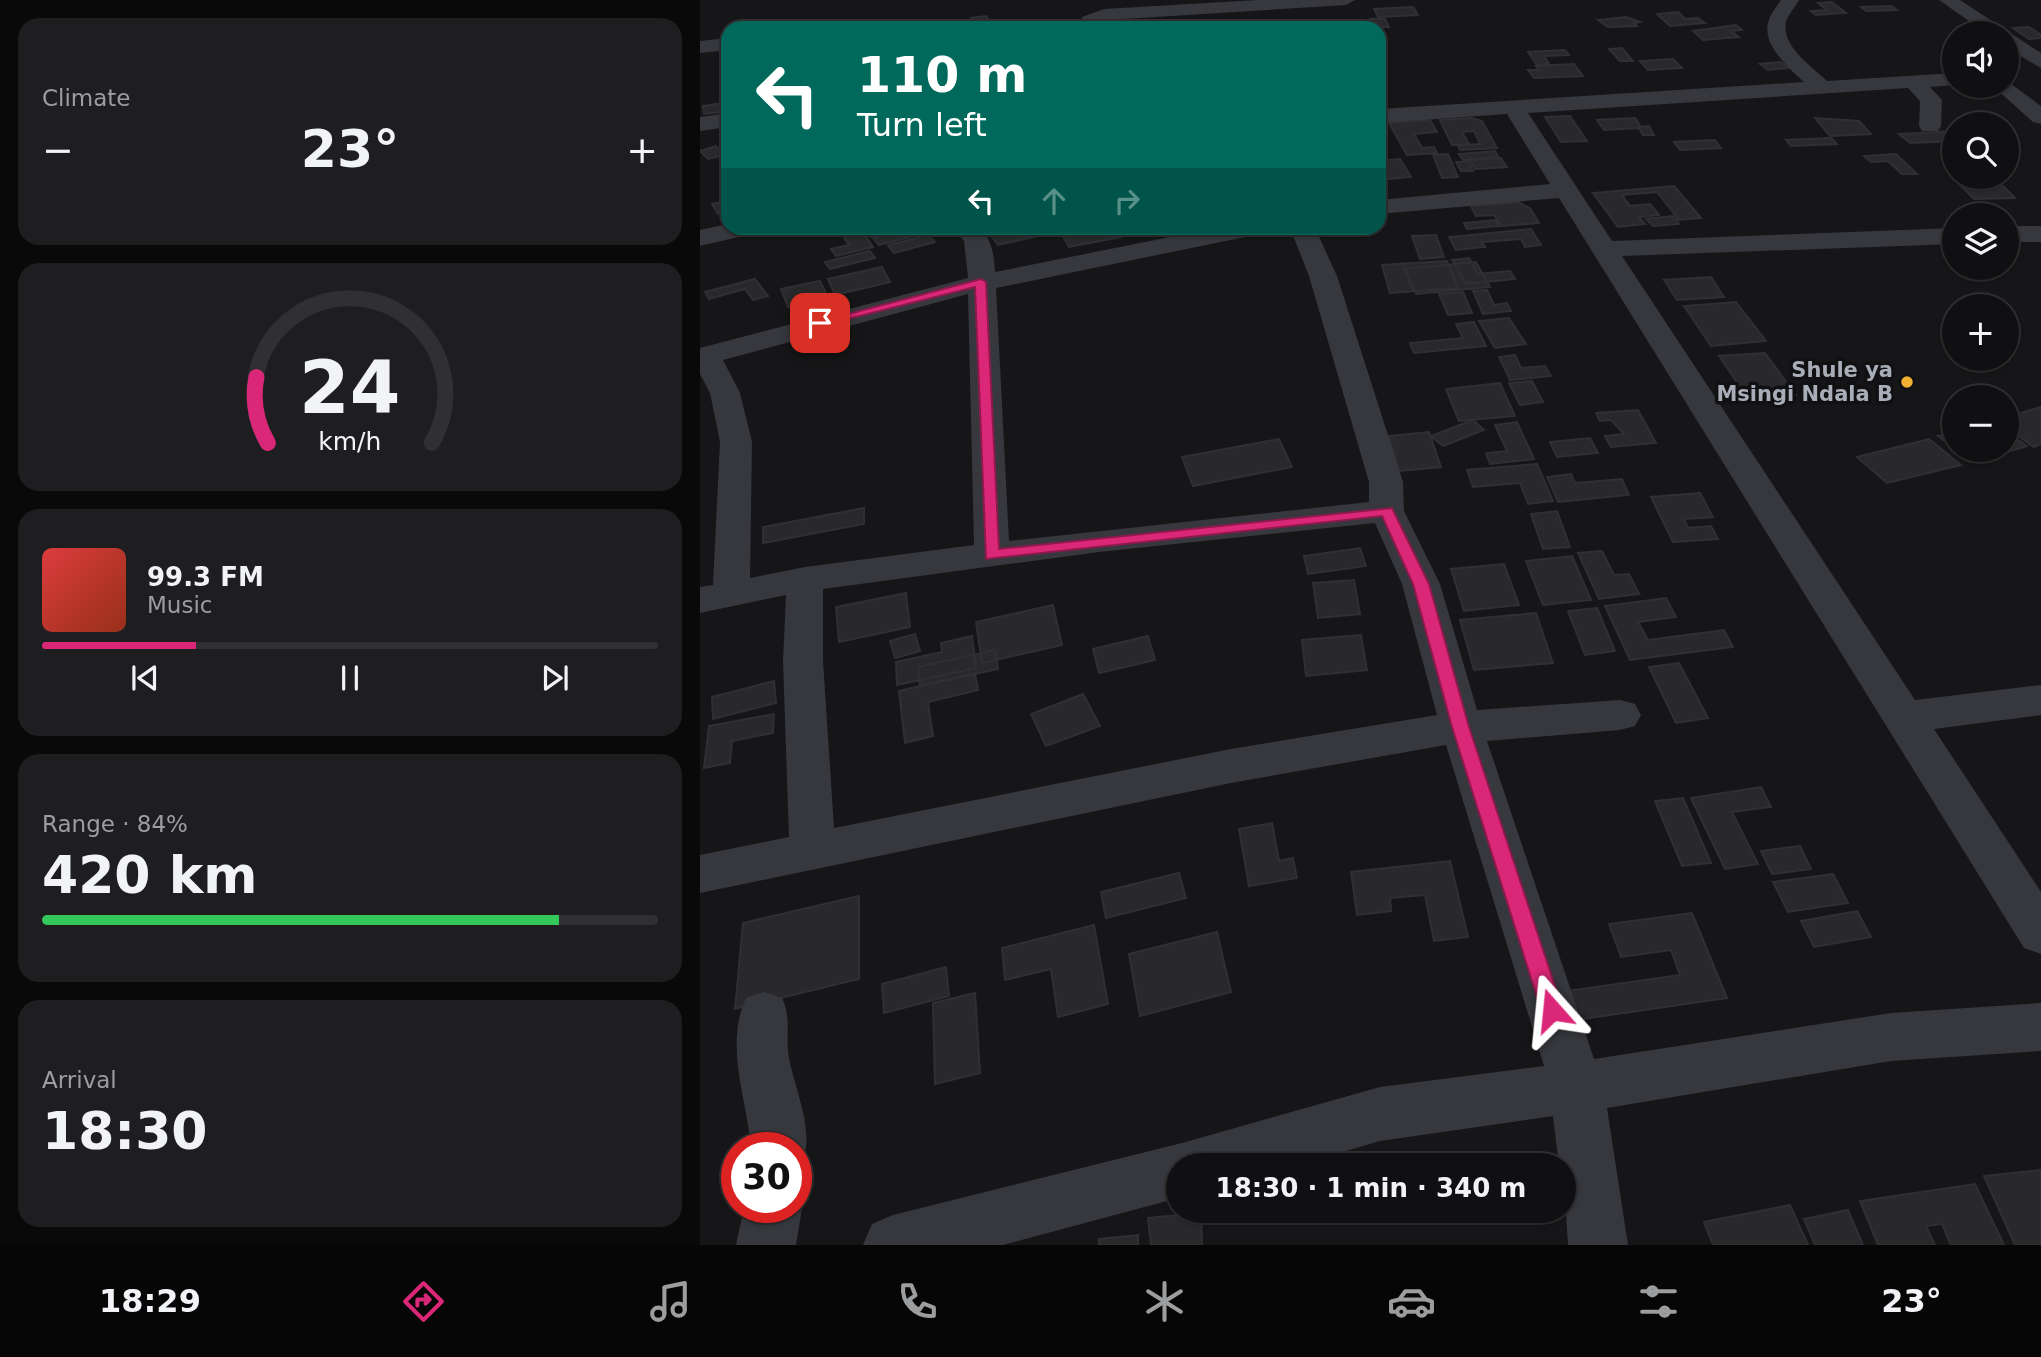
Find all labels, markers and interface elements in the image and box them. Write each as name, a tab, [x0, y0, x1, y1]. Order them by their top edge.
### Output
map controls	[1942, 21, 2019, 462]
button: sound	[1942, 21, 2019, 98]
text: 110 m	[857, 47, 1027, 104]
icon: left	[742, 49, 833, 140]
text: Climate	[42, 85, 131, 111]
text: Turn left	[857, 106, 987, 144]
button: search	[1942, 112, 2019, 189]
text: 23°	[301, 119, 399, 179]
text: −	[42, 128, 74, 172]
text: +	[626, 128, 658, 172]
icon: left	[962, 182, 1000, 220]
icon: ahead	[1035, 182, 1073, 220]
icon: right	[1108, 182, 1146, 220]
button: layers	[1942, 203, 2019, 280]
pin	[790, 293, 850, 353]
button: +	[1942, 294, 2019, 371]
icon: arrive	[801, 304, 839, 342]
text: 24	[299, 346, 401, 431]
place label: Shule ya Msingi Ndala B	[1716, 358, 1893, 406]
marker: Shule ya Msingi Ndala B	[1899, 374, 1915, 390]
button: −	[1942, 385, 2019, 462]
text: km/h	[318, 427, 382, 456]
text: 99.3 FM	[147, 562, 264, 592]
text: Music	[147, 592, 212, 618]
icon: previous	[126, 659, 164, 697]
icon: pause	[331, 659, 369, 697]
icon: next	[536, 659, 574, 697]
text: Range · 84%	[42, 811, 188, 837]
text: 420 km	[42, 845, 257, 905]
position arrow	[1515, 973, 1589, 1047]
text: Arrival	[42, 1067, 117, 1093]
text: 18:30	[42, 1101, 208, 1161]
speed limit sign: 30	[721, 1132, 812, 1223]
text: 18:30 · 1 min · 340 m	[1216, 1173, 1526, 1203]
icon: directions	[399, 1277, 448, 1326]
icon: music	[646, 1277, 695, 1326]
icon: phone	[893, 1277, 942, 1326]
icon: climate	[1140, 1277, 1189, 1326]
icon: car	[1387, 1277, 1436, 1326]
icon: filters	[1634, 1277, 1683, 1326]
text: 18:29	[99, 1282, 201, 1320]
text: 23°	[1881, 1282, 1942, 1320]

